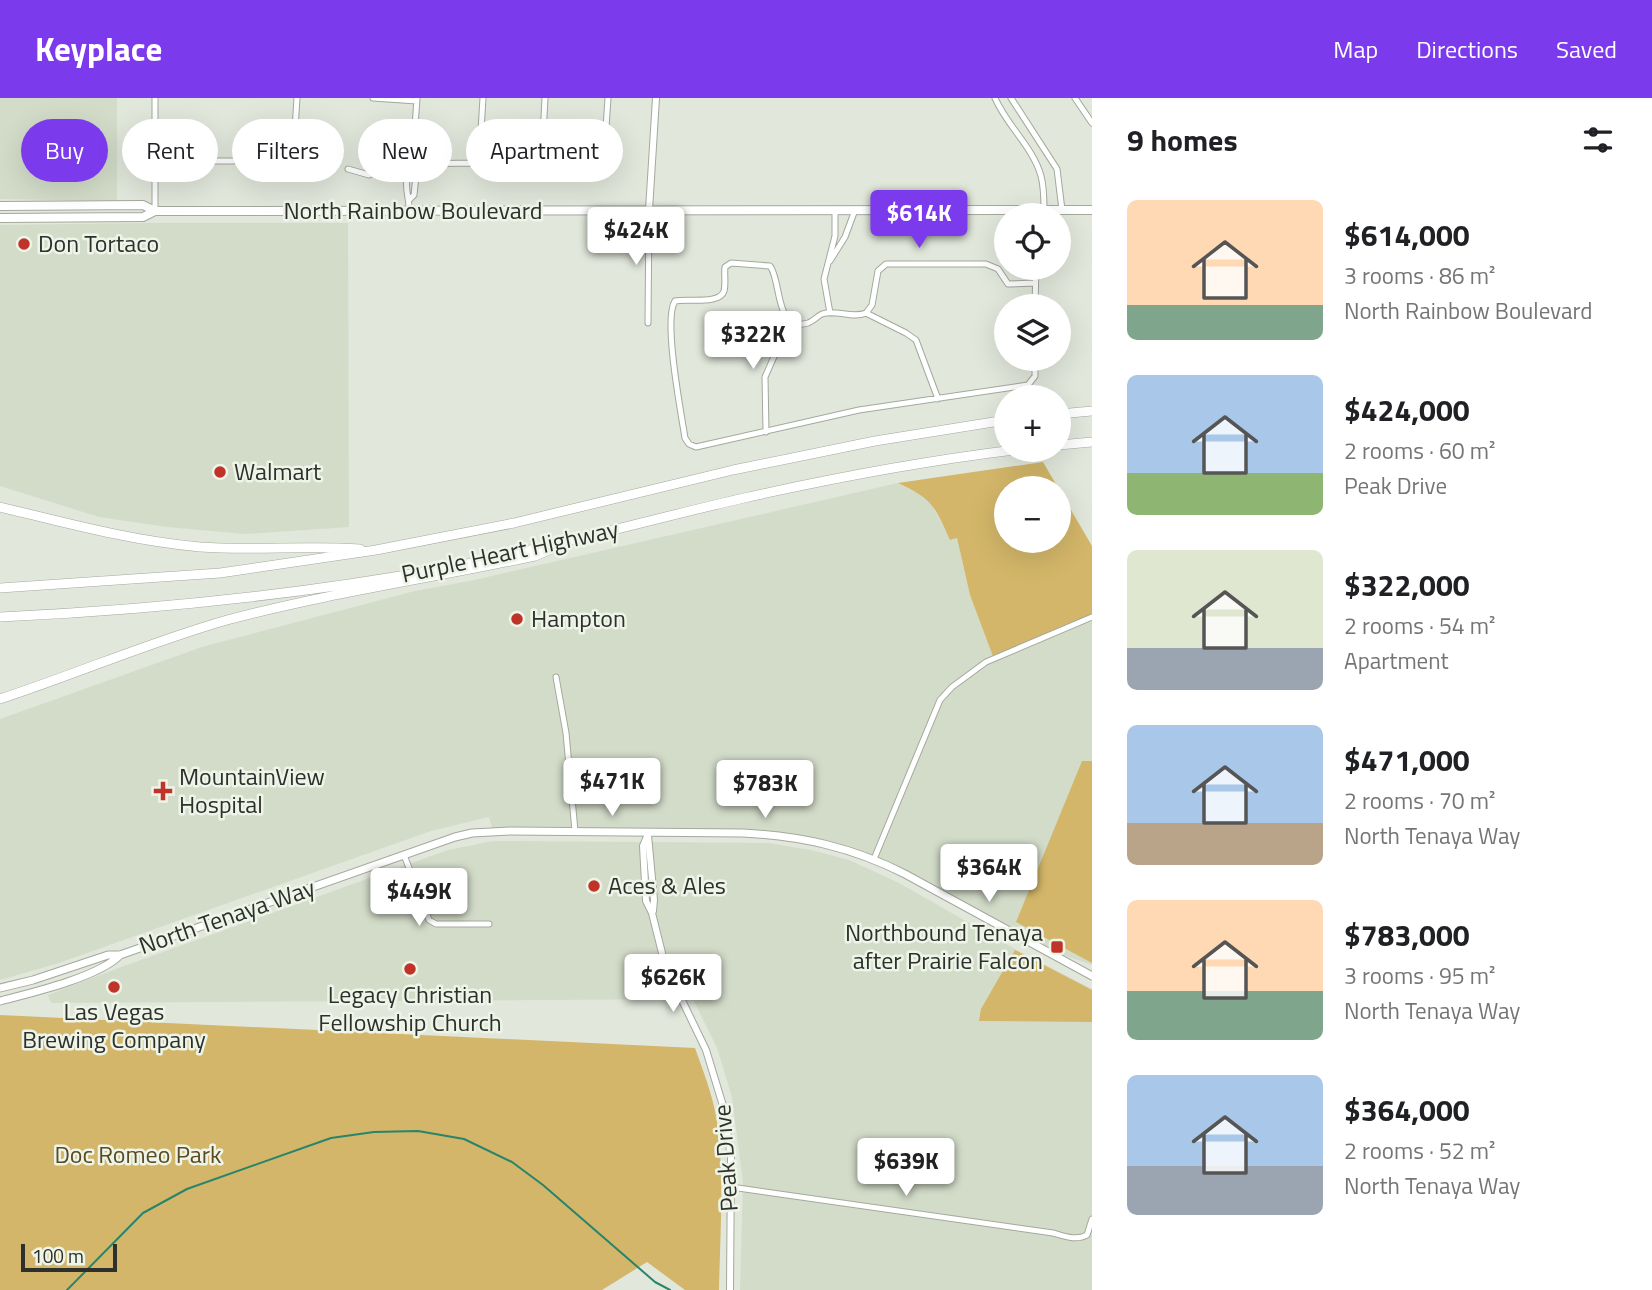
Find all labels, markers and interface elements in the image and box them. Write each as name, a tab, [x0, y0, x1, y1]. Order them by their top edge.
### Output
text: Keyplace	[35, 24, 162, 74]
text: Map	[1333, 31, 1378, 67]
text: Directions	[1416, 31, 1518, 67]
text: Saved	[1556, 31, 1617, 67]
text: 9 homes	[1127, 117, 1238, 163]
chip: Buy	[21, 119, 108, 182]
chip: Rent	[122, 119, 218, 182]
chip: Filters	[232, 119, 344, 182]
chip: New	[358, 119, 452, 182]
chip: Apartment	[466, 119, 623, 182]
icon: filters	[1579, 121, 1617, 159]
pin: $614K	[870, 190, 968, 250]
street label: North Rainbow Boulevard	[283, 192, 543, 228]
text: $614K	[886, 195, 952, 230]
map controls	[994, 203, 1071, 553]
button: locate	[994, 203, 1071, 280]
pin: $424K	[587, 208, 685, 267]
text: $424K	[603, 212, 669, 247]
text: $614,000	[1344, 212, 1470, 258]
place label: Don Tortaco	[38, 225, 159, 261]
icon: home	[1183, 228, 1267, 312]
marker: Don Tortaco	[16, 236, 32, 252]
text: 3 rooms · 86 m²	[1344, 258, 1495, 293]
text: North Rainbow Boulevard	[1344, 293, 1592, 328]
button: layers	[994, 294, 1071, 371]
pin: $322K	[704, 312, 802, 371]
text: $322K	[720, 316, 786, 351]
button: +	[994, 385, 1071, 462]
text: $424,000	[1344, 387, 1470, 433]
icon: home	[1183, 403, 1267, 487]
text: 2 rooms · 60 m²	[1344, 433, 1495, 468]
place label: Walmart	[234, 453, 322, 489]
marker: Walmart	[212, 464, 228, 480]
text: Peak Drive	[1344, 468, 1447, 503]
button: −	[994, 476, 1071, 553]
street label: Purple Heart Highway	[398, 510, 622, 592]
text: $322,000	[1344, 562, 1470, 608]
icon: home	[1183, 578, 1267, 662]
place label: Hampton	[531, 600, 626, 636]
text: 2 rooms · 54 m²	[1344, 608, 1495, 643]
marker: Hampton	[509, 611, 525, 627]
text: Apartment	[1344, 643, 1449, 678]
text: $471,000	[1344, 737, 1470, 783]
icon: home	[1183, 753, 1267, 837]
place label: MountainView Hospital	[179, 758, 325, 822]
pin: $471K	[563, 758, 661, 818]
pin: $783K	[716, 760, 814, 820]
text: $471K	[579, 763, 645, 798]
text: $783K	[732, 765, 798, 800]
marker: MountainView Hospital	[153, 781, 173, 801]
text: 2 rooms · 70 m²	[1344, 783, 1495, 818]
text: North Tenaya Way	[1344, 818, 1520, 853]
pin: $364K	[940, 844, 1038, 904]
text: $364K	[956, 849, 1022, 884]
place label: Aces & Ales	[608, 867, 726, 903]
pin: $449K	[370, 868, 468, 928]
street label: North Tenaya Way	[134, 869, 320, 963]
text: $449K	[386, 873, 452, 908]
marker: Aces & Ales	[586, 878, 602, 894]
text: $783,000	[1344, 912, 1470, 958]
place label: Northbound Tenaya after Prairie Falcon	[845, 914, 1043, 978]
icon: home	[1183, 928, 1267, 1012]
marker: Northbound Tenaya after Prairie Falcon	[1049, 939, 1065, 955]
pin: $626K	[624, 954, 722, 1014]
text: 3 rooms · 95 m²	[1344, 958, 1495, 993]
text: $626K	[640, 959, 706, 994]
marker: Legacy Christian Fellowship Church	[402, 961, 418, 977]
place label: Legacy Christian Fellowship Church	[318, 976, 502, 1040]
marker: Las Vegas Brewing Company	[106, 979, 122, 995]
place label: Las Vegas Brewing Company	[22, 993, 206, 1057]
text: North Tenaya Way	[1344, 993, 1520, 1028]
text: $364,000	[1344, 1087, 1470, 1133]
street label: Peak Drive	[703, 1103, 747, 1213]
icon: home	[1183, 1103, 1267, 1187]
text: 2 rooms · 52 m²	[1344, 1133, 1495, 1168]
park label: Doc Romeo Park	[54, 1136, 222, 1172]
pin: $639K	[857, 1138, 955, 1198]
text: $639K	[873, 1143, 939, 1178]
text: North Tenaya Way	[1344, 1168, 1520, 1203]
scale bar	[21, 1241, 117, 1273]
text: 100 m	[32, 1241, 84, 1270]

